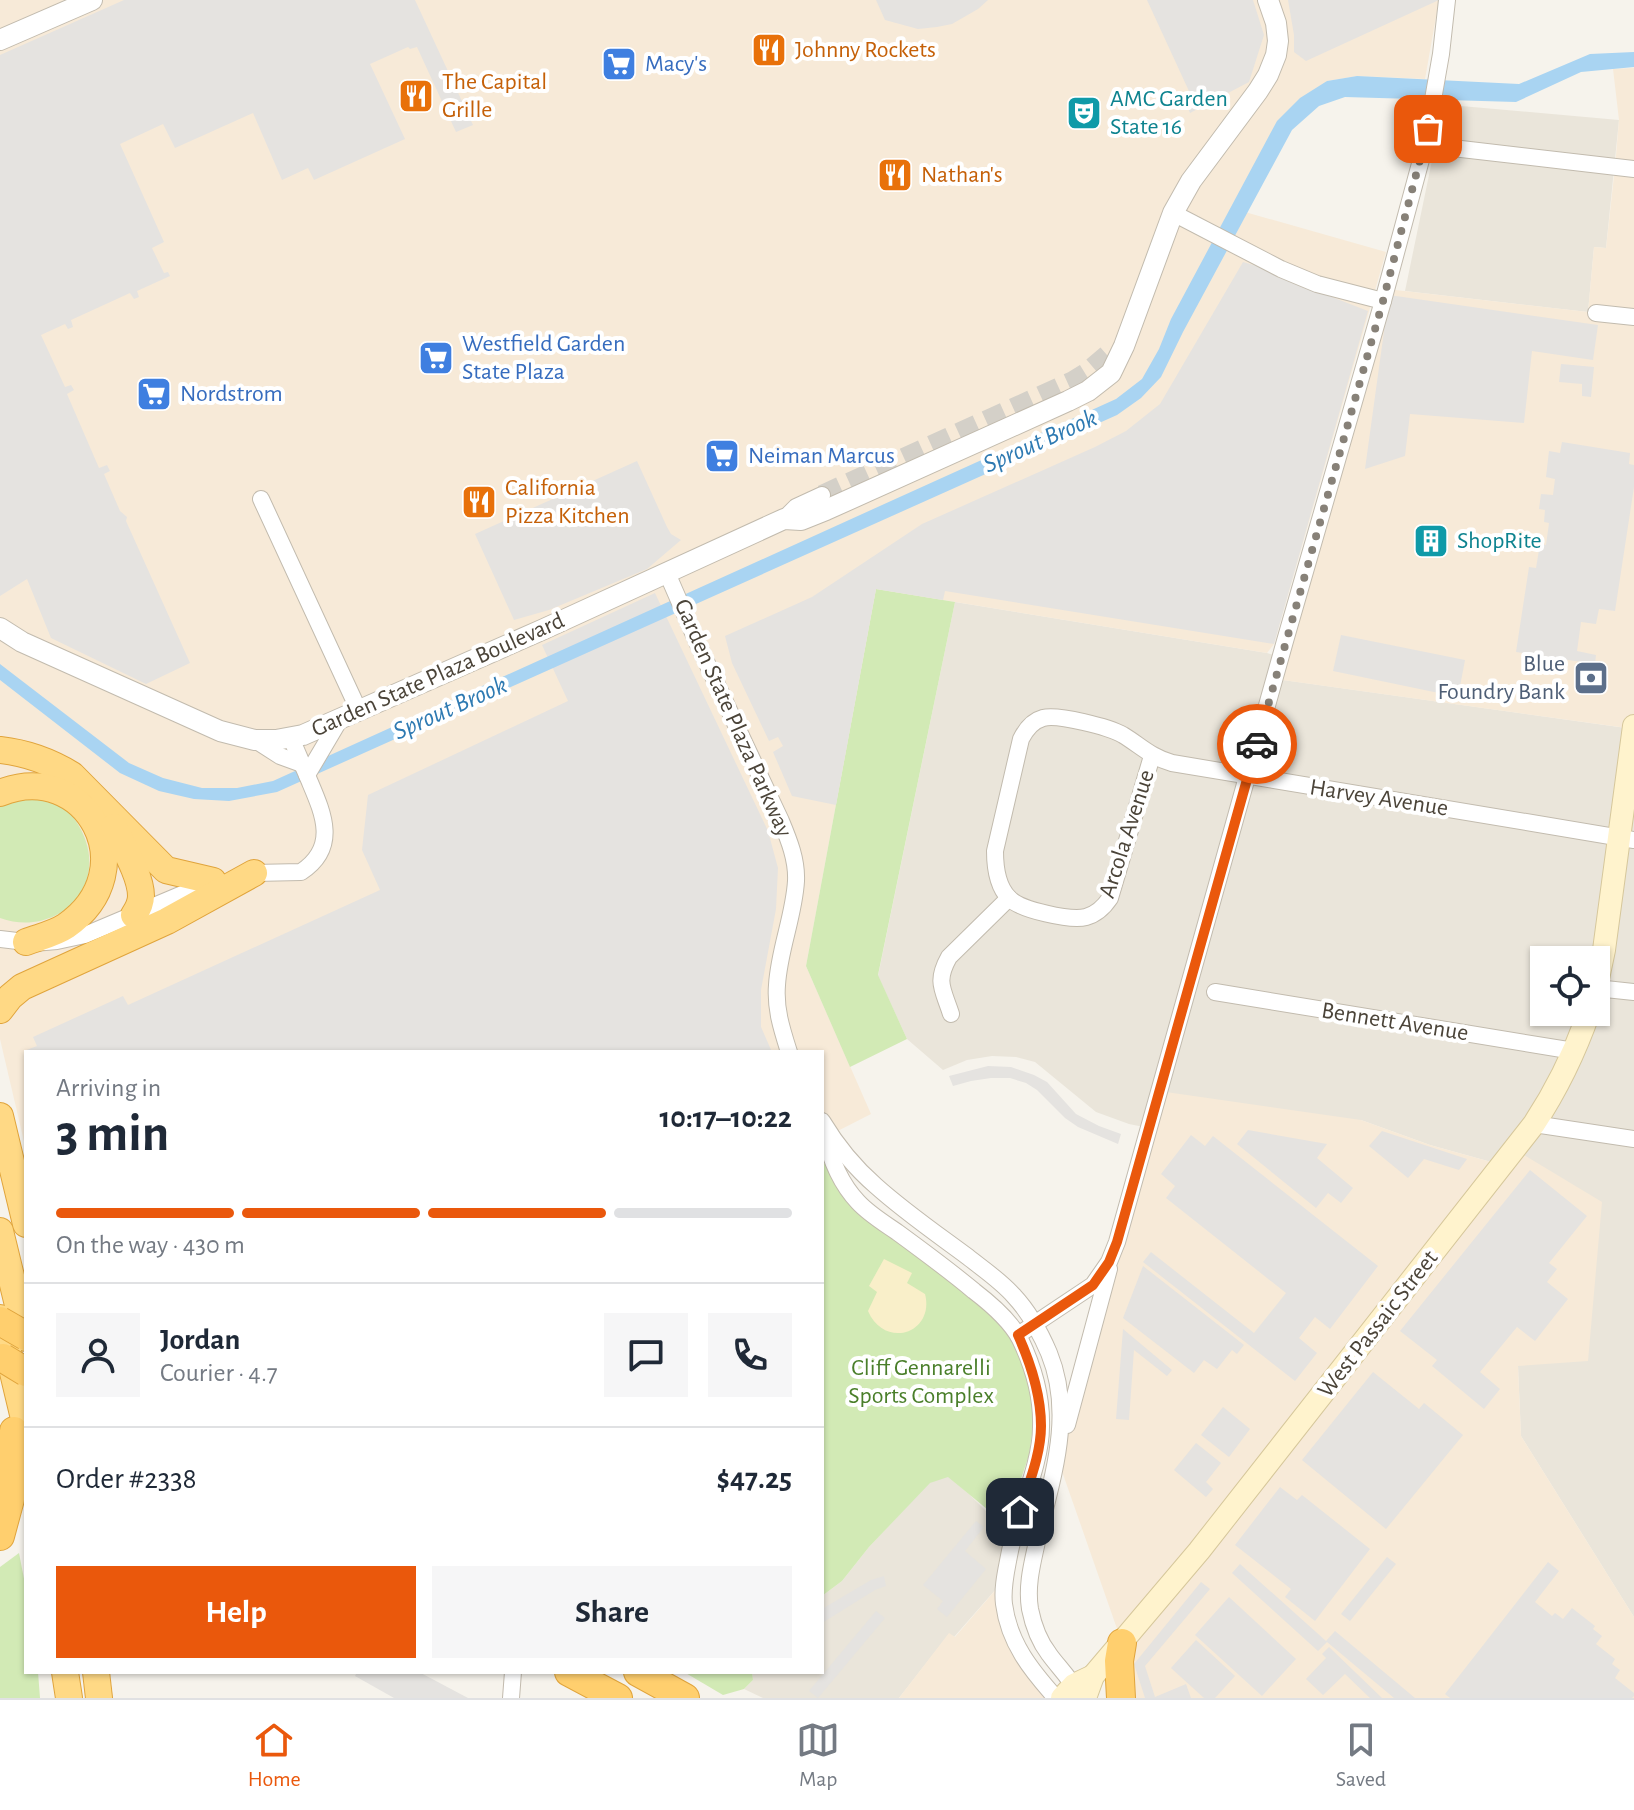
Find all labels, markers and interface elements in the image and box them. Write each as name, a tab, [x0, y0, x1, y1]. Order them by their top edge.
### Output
restaurant icon: Johnny Rockets	[750, 31, 788, 69]
place label: Johnny Rockets	[795, 38, 936, 62]
supermarket icon: Macy's	[600, 45, 638, 83]
place label: Macy's	[645, 52, 707, 76]
place label: The Capital Grille	[442, 70, 547, 122]
restaurant icon: The Capital Grille	[397, 77, 435, 115]
place label: AMC Garden State 16	[1110, 87, 1228, 139]
theatre icon: AMC Garden State 16	[1065, 94, 1103, 132]
pin	[1394, 95, 1462, 163]
icon: bag	[1406, 107, 1450, 151]
restaurant icon: Nathan's	[876, 156, 914, 194]
place label: Nathan's	[921, 163, 1003, 187]
place label: Westfield Garden State Plaza	[462, 332, 625, 384]
supermarket icon: Westfield Garden State Plaza	[417, 339, 455, 377]
supermarket icon: Nordstrom	[135, 375, 173, 413]
place label: Nordstrom	[180, 382, 283, 406]
water label: Sprout Brook	[979, 404, 1101, 478]
supermarket icon: Neiman Marcus	[703, 437, 741, 475]
place label: Neiman Marcus	[748, 444, 895, 468]
place label: California Pizza Kitchen	[505, 476, 630, 528]
restaurant icon: California Pizza Kitchen	[460, 483, 498, 521]
building icon: ShopRite	[1412, 522, 1450, 560]
place label: ShopRite	[1457, 529, 1542, 553]
street label: Garden State Plaza Parkway	[670, 595, 796, 841]
street label: Garden State Plaza Boulevard	[308, 608, 568, 742]
place label: Blue Foundry Bank	[1438, 652, 1565, 704]
bank icon: Blue Foundry Bank	[1572, 659, 1610, 697]
water label: Sprout Brook	[389, 671, 511, 745]
courier	[1217, 704, 1297, 784]
icon: car	[1235, 722, 1279, 766]
street label: Arcola Avenue	[1095, 767, 1159, 901]
street label: Harvey Avenue	[1308, 775, 1450, 821]
map controls	[1530, 946, 1610, 1026]
button: locate	[1530, 946, 1610, 1026]
street label: Bennett Avenue	[1320, 999, 1470, 1045]
text: Arriving in	[56, 1075, 161, 1101]
text: 10:17–10:22	[660, 1103, 792, 1133]
text: 3 min	[56, 1108, 169, 1160]
text: On the way · 430 m	[56, 1232, 245, 1258]
street label: West Passaic Street	[1313, 1246, 1443, 1402]
button: person	[56, 1313, 140, 1397]
button: chat	[604, 1313, 688, 1397]
button: phone	[708, 1313, 792, 1397]
text: Jordan	[160, 1325, 240, 1355]
park label: Cliff Gennarelli Sports Complex	[848, 1356, 994, 1408]
text: Courier · 4.7	[160, 1360, 278, 1386]
text: Order #2338	[56, 1464, 197, 1494]
text: $47.25	[716, 1464, 792, 1494]
pin	[986, 1478, 1054, 1546]
icon: home	[998, 1490, 1042, 1534]
button: Help	[56, 1566, 416, 1658]
button: Share	[432, 1566, 792, 1658]
tab: Home	[248, 1718, 301, 1792]
tab: Map	[796, 1718, 840, 1792]
tab: Saved	[1336, 1718, 1386, 1792]

